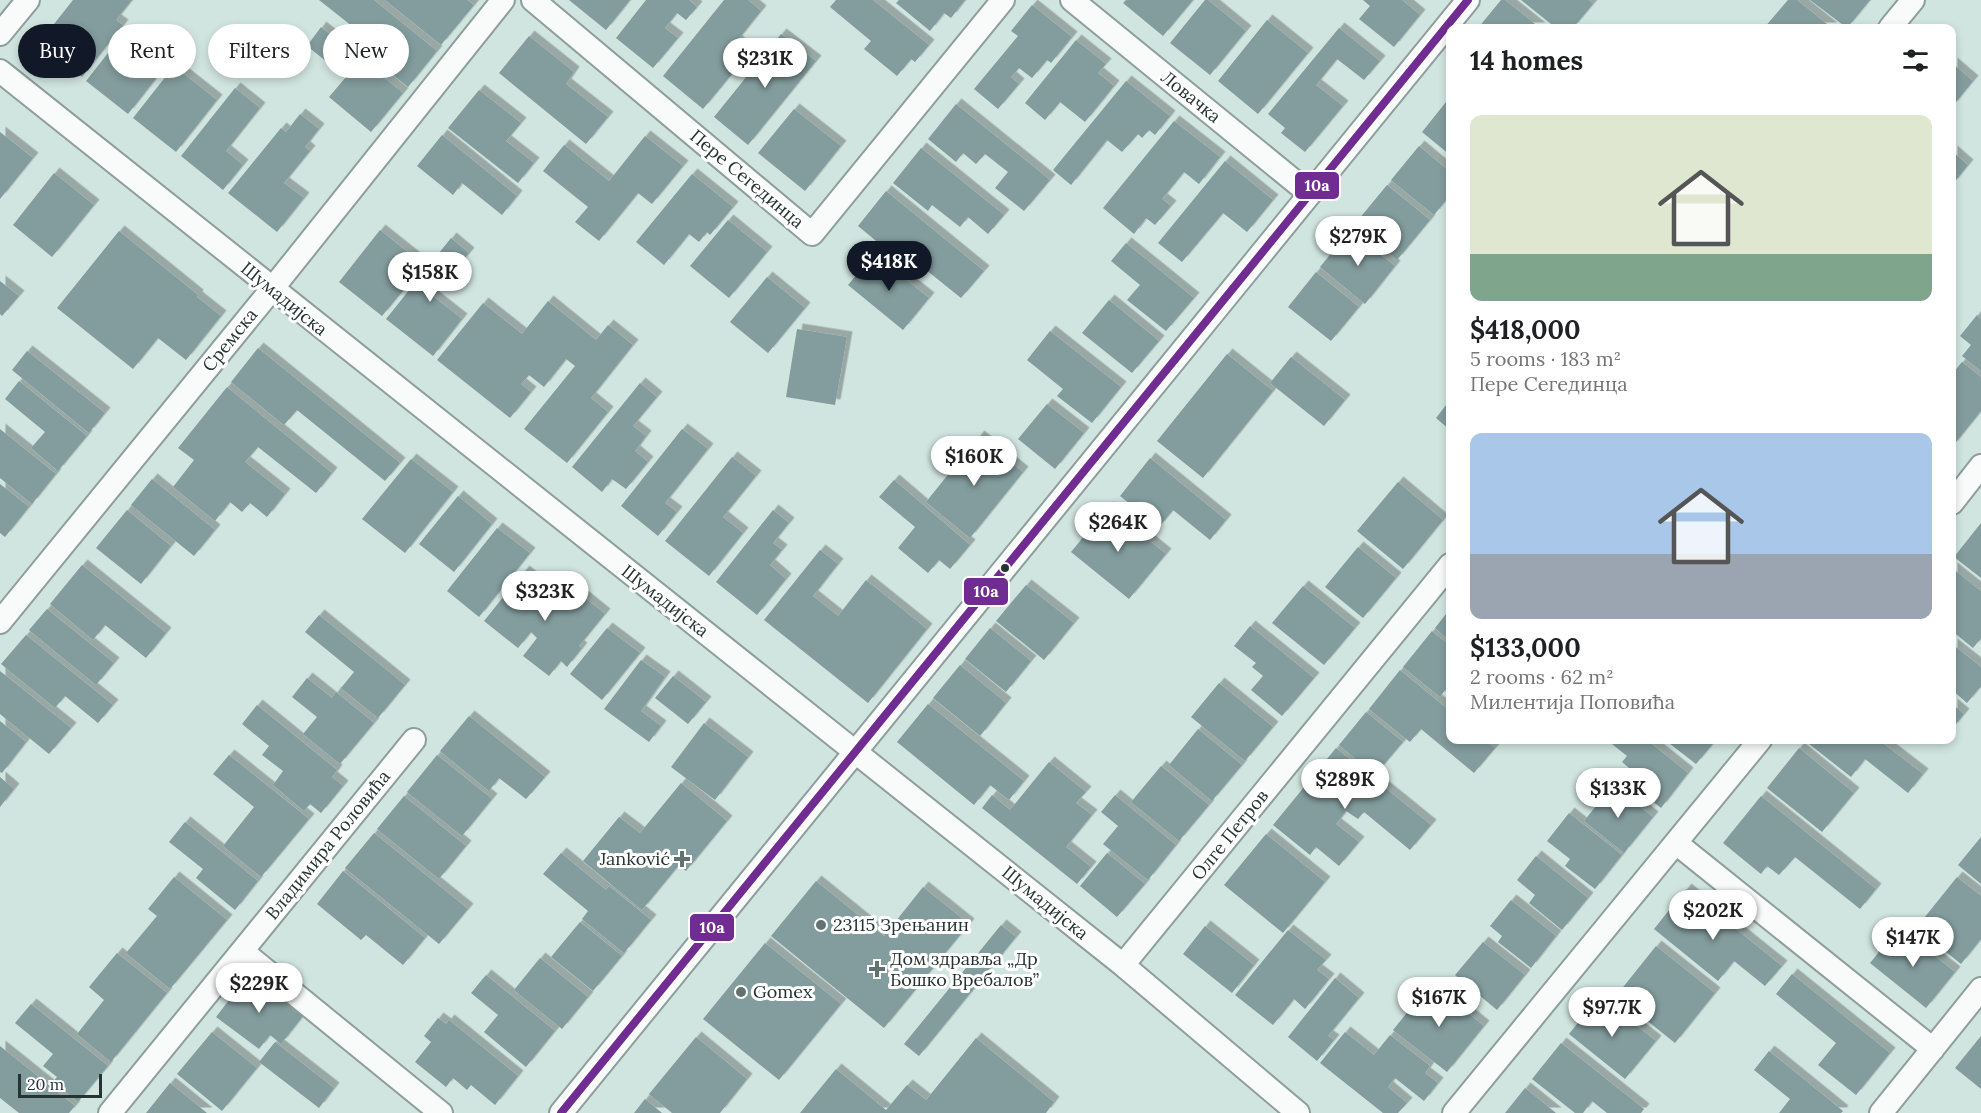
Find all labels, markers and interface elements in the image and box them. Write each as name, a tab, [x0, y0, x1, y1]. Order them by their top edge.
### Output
chip: Buy	[18, 24, 96, 78]
chip: Rent	[108, 24, 196, 78]
chip: Filters	[208, 24, 311, 78]
chip: New	[323, 24, 409, 78]
pin: $231K	[723, 38, 807, 89]
text: 14 homes	[1470, 44, 1583, 77]
icon: filters	[1899, 44, 1932, 77]
text: $231K	[737, 45, 793, 70]
street label: Ловачка	[1157, 66, 1226, 128]
street label: Пере Сегединца	[686, 124, 809, 233]
icon: home	[1647, 154, 1755, 262]
line badge: 10а	[1294, 171, 1340, 200]
text: 10а	[1304, 175, 1330, 195]
pin: $279K	[1316, 216, 1400, 267]
text: $279K	[1329, 223, 1387, 248]
pin: $418K	[847, 241, 931, 292]
text: $418K	[861, 248, 917, 273]
pin: $158K	[388, 252, 472, 303]
street label: Шумадијска	[236, 257, 332, 341]
text: $158K	[402, 259, 458, 284]
street label: Сремска	[197, 303, 262, 376]
text: $418,000	[1470, 313, 1581, 346]
text: 5 rooms · 183 m²	[1470, 346, 1621, 371]
text: Пере Сегединца	[1470, 371, 1627, 396]
pin: $160K	[932, 436, 1016, 487]
text: $160K	[945, 443, 1003, 468]
icon: home	[1647, 472, 1755, 580]
pin: $264K	[1076, 502, 1160, 553]
text: $264K	[1088, 509, 1148, 534]
street label: Шумадијска	[617, 559, 714, 642]
unlabelled marker	[999, 562, 1011, 574]
pin: $323K	[503, 571, 587, 622]
line badge: 10а	[963, 577, 1009, 606]
text: $323K	[515, 578, 575, 603]
text: 10а	[973, 581, 999, 601]
text: $133,000	[1470, 631, 1581, 664]
text: 2 rooms · 62 m²	[1470, 664, 1614, 689]
text: Милентија Поповића	[1470, 689, 1675, 714]
pin: $289K	[1303, 759, 1387, 810]
street label: Владимира Роловића	[260, 765, 395, 924]
text: $289K	[1315, 766, 1375, 791]
pin: $133K	[1576, 768, 1660, 819]
text: $133K	[1590, 775, 1646, 800]
street label: Олге Петров	[1186, 785, 1273, 885]
place label: Janković	[599, 847, 670, 870]
marker: Janković	[675, 852, 689, 866]
street label: Шумадијска	[997, 861, 1093, 945]
pin: $202K	[1671, 890, 1755, 941]
text: $202K	[1683, 897, 1743, 922]
line badge: 10а	[689, 913, 735, 942]
place label: 23115 Зрењанин	[833, 913, 969, 936]
text: 10а	[699, 917, 725, 937]
pin: $147K	[1871, 917, 1955, 968]
marker: 23115 Зрењанин	[814, 918, 828, 932]
text: $147K	[1886, 924, 1940, 949]
place label: Дом здравља „Др Бошко Вребалов”	[890, 947, 1039, 991]
marker: Дом здравља „Др Бошко Вребалов”	[868, 960, 886, 978]
pin: $229K	[217, 963, 301, 1014]
text: $229K	[230, 970, 288, 995]
pin: $167K	[1397, 977, 1481, 1028]
place label: Gomex	[753, 980, 813, 1003]
text: $167K	[1412, 984, 1467, 1009]
marker: Gomex	[734, 985, 748, 999]
pin: $97.7K	[1563, 987, 1661, 1038]
text: $97.7K	[1582, 994, 1642, 1019]
scale bar	[18, 1071, 102, 1098]
text: 20 m	[27, 1074, 64, 1094]

